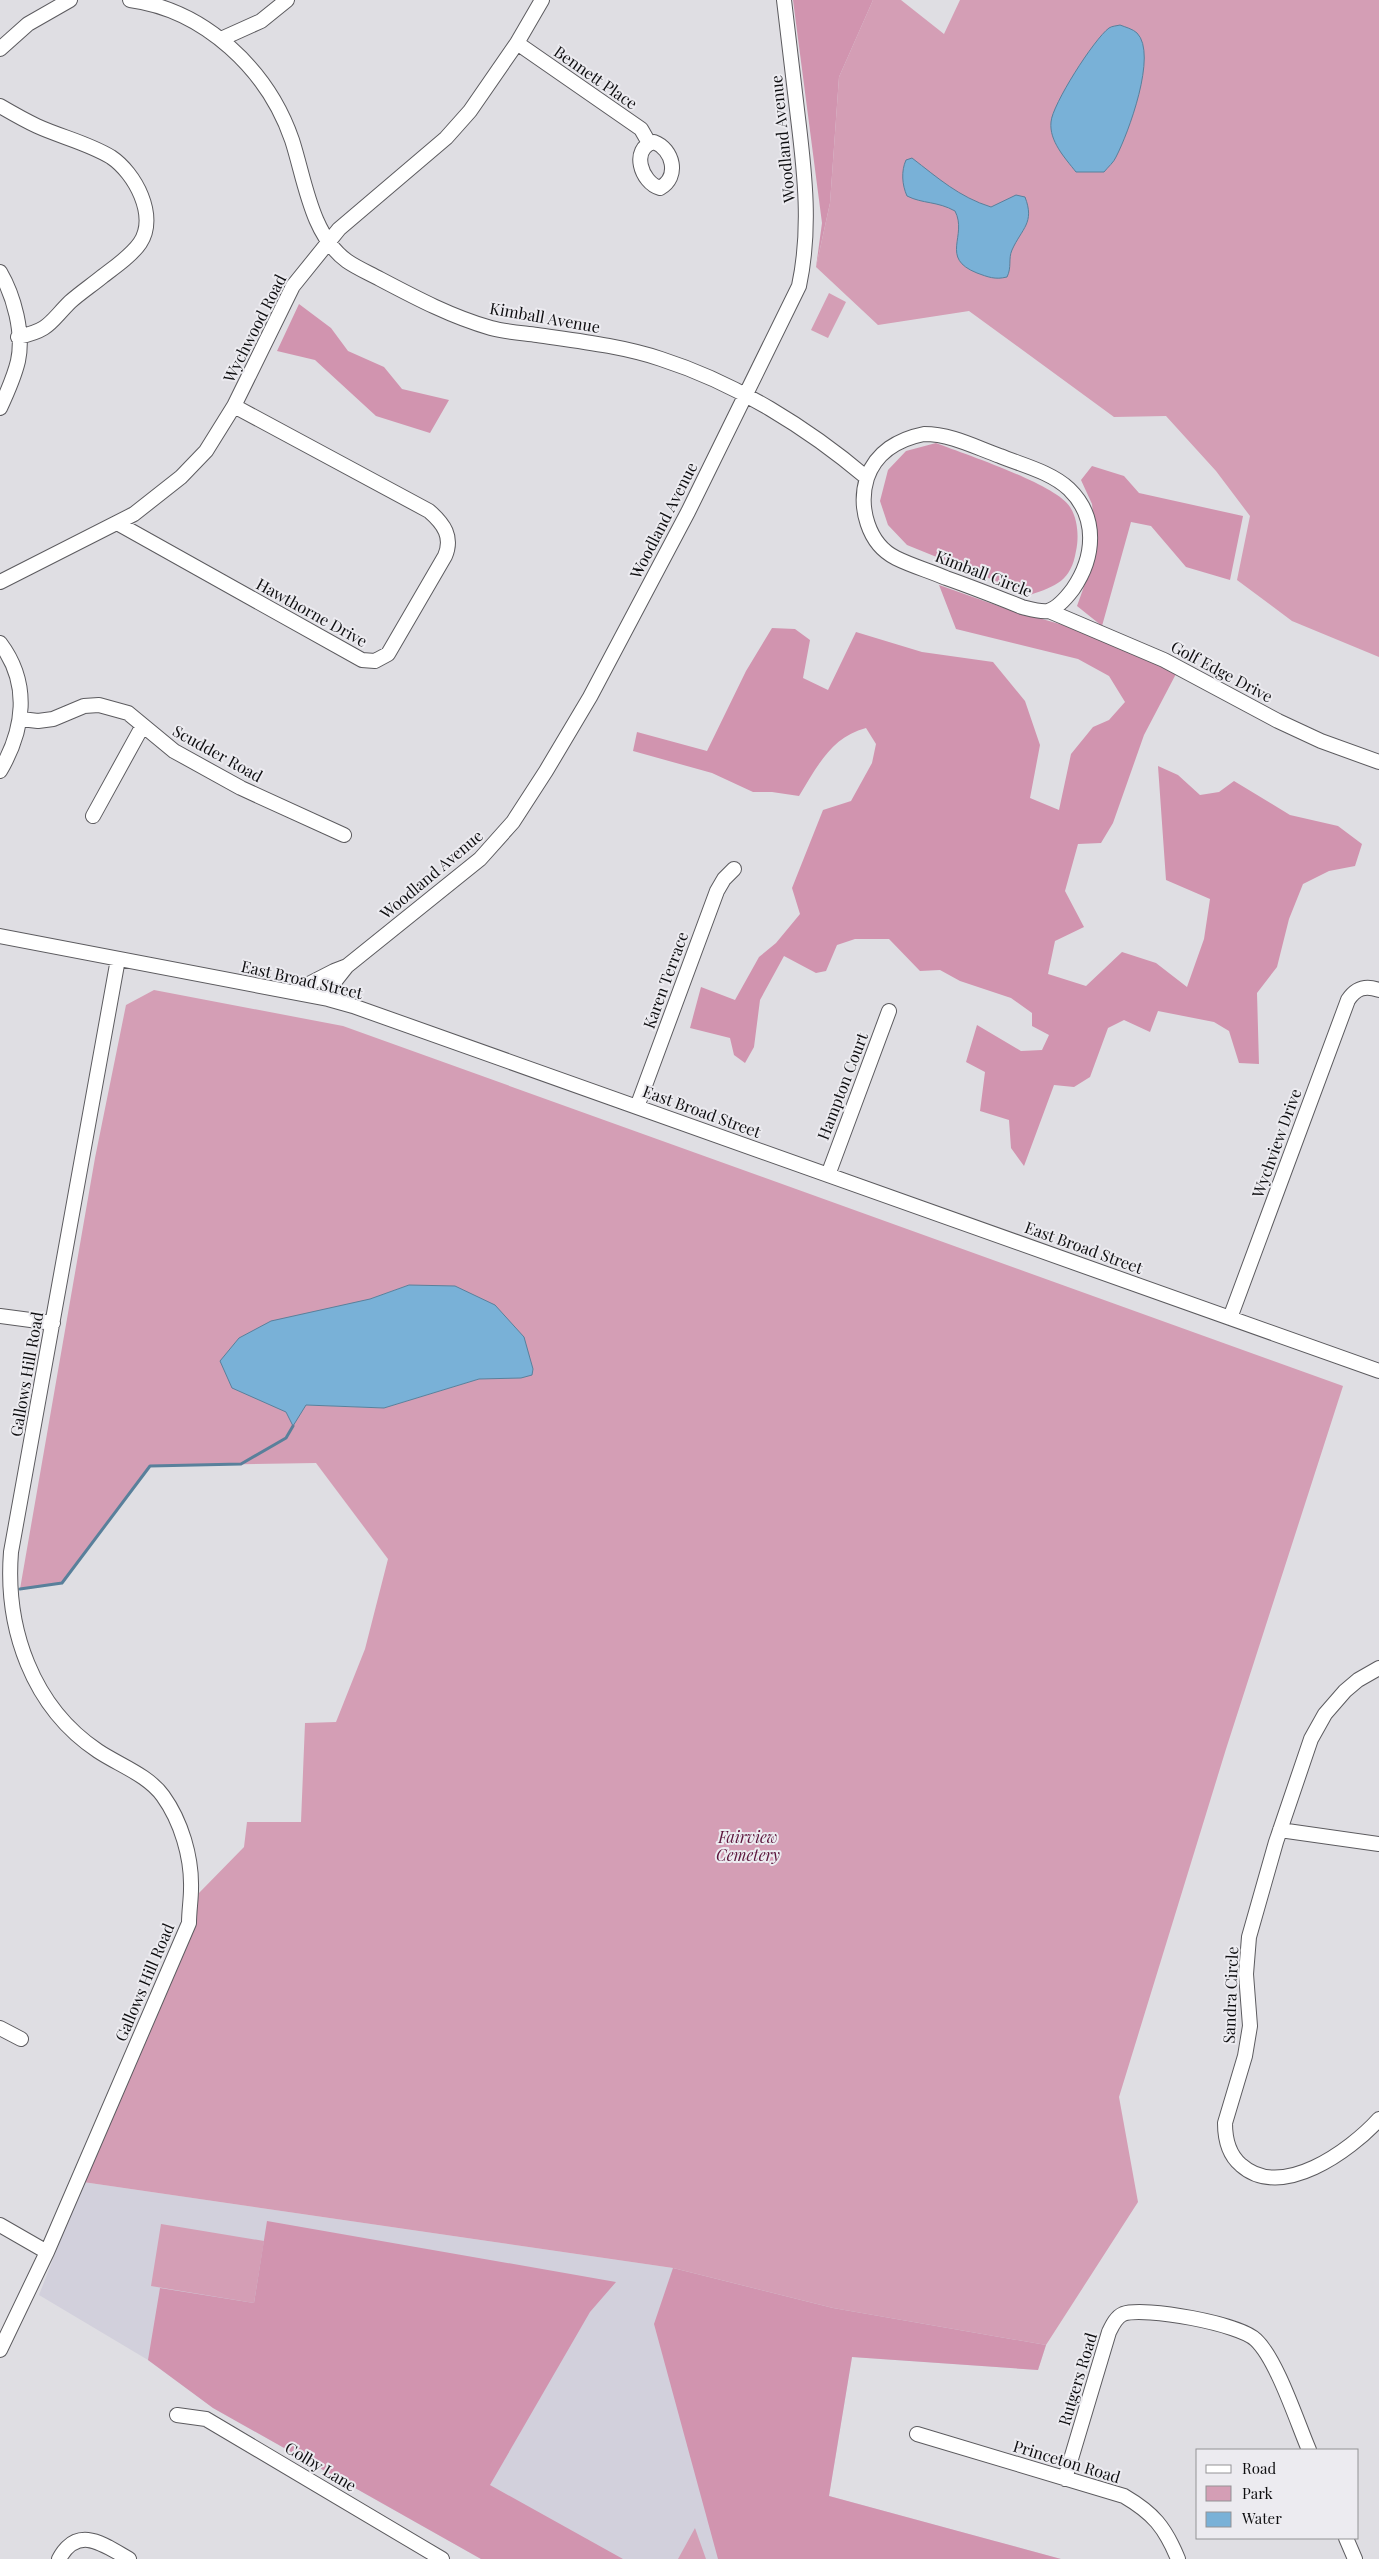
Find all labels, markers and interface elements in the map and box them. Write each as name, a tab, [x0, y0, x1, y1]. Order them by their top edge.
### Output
street label: Bennett Place	[550, 40, 642, 114]
street label: Woodland Avenue	[765, 74, 799, 205]
street label: Wychwood Road	[217, 270, 290, 386]
street label: Kimball Avenue	[488, 297, 602, 337]
street label: Woodland Avenue	[624, 458, 701, 583]
street label: Kimball Circle	[932, 545, 1036, 601]
street label: Hawthorne Drive	[253, 573, 371, 651]
street label: Golf Edge Drive	[1167, 635, 1277, 707]
street label: Scudder Road	[169, 720, 267, 786]
street label: Woodland Avenue	[375, 825, 487, 924]
street label: Karen Terrace	[638, 929, 692, 1031]
street label: East Broad Street	[239, 955, 365, 1003]
street label: Hampton Court	[812, 1029, 872, 1143]
street label: East Broad Street	[640, 1080, 764, 1142]
street label: Wychview Drive	[1246, 1086, 1305, 1201]
street label: East Broad Street	[1022, 1216, 1146, 1278]
street label: Gallows Hill Road	[5, 1310, 47, 1438]
park label: Fairview Cemetery	[716, 1826, 780, 1865]
street label: Gallows Hill Road	[110, 1920, 178, 2044]
street label: Sandra Circle	[1218, 1946, 1242, 2044]
street label: Rutgers Road	[1053, 2330, 1101, 2428]
street label: Princeton Road	[1011, 2435, 1123, 2487]
street label: Colby Lane	[281, 2436, 361, 2496]
legend	[1196, 2449, 1359, 2539]
text: Road	[1242, 2458, 1276, 2478]
text: Park	[1242, 2483, 1274, 2503]
text: Water	[1241, 2508, 1282, 2528]

